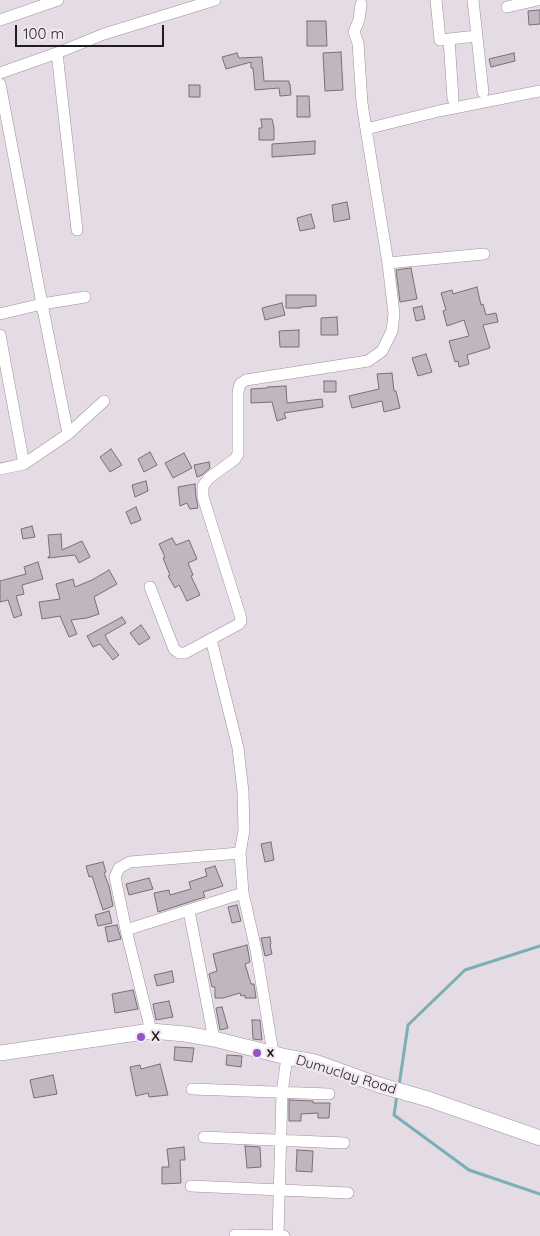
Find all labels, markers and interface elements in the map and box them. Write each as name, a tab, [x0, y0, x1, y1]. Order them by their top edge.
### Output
scale bar	[18, 15, 166, 47]
text: 100 m	[23, 24, 64, 43]
place label: X	[151, 1029, 160, 1045]
marker: X	[135, 1031, 147, 1043]
place label: x	[267, 1045, 274, 1061]
marker: x	[251, 1047, 263, 1059]
street label: Dumuclay Road	[294, 1052, 398, 1098]

